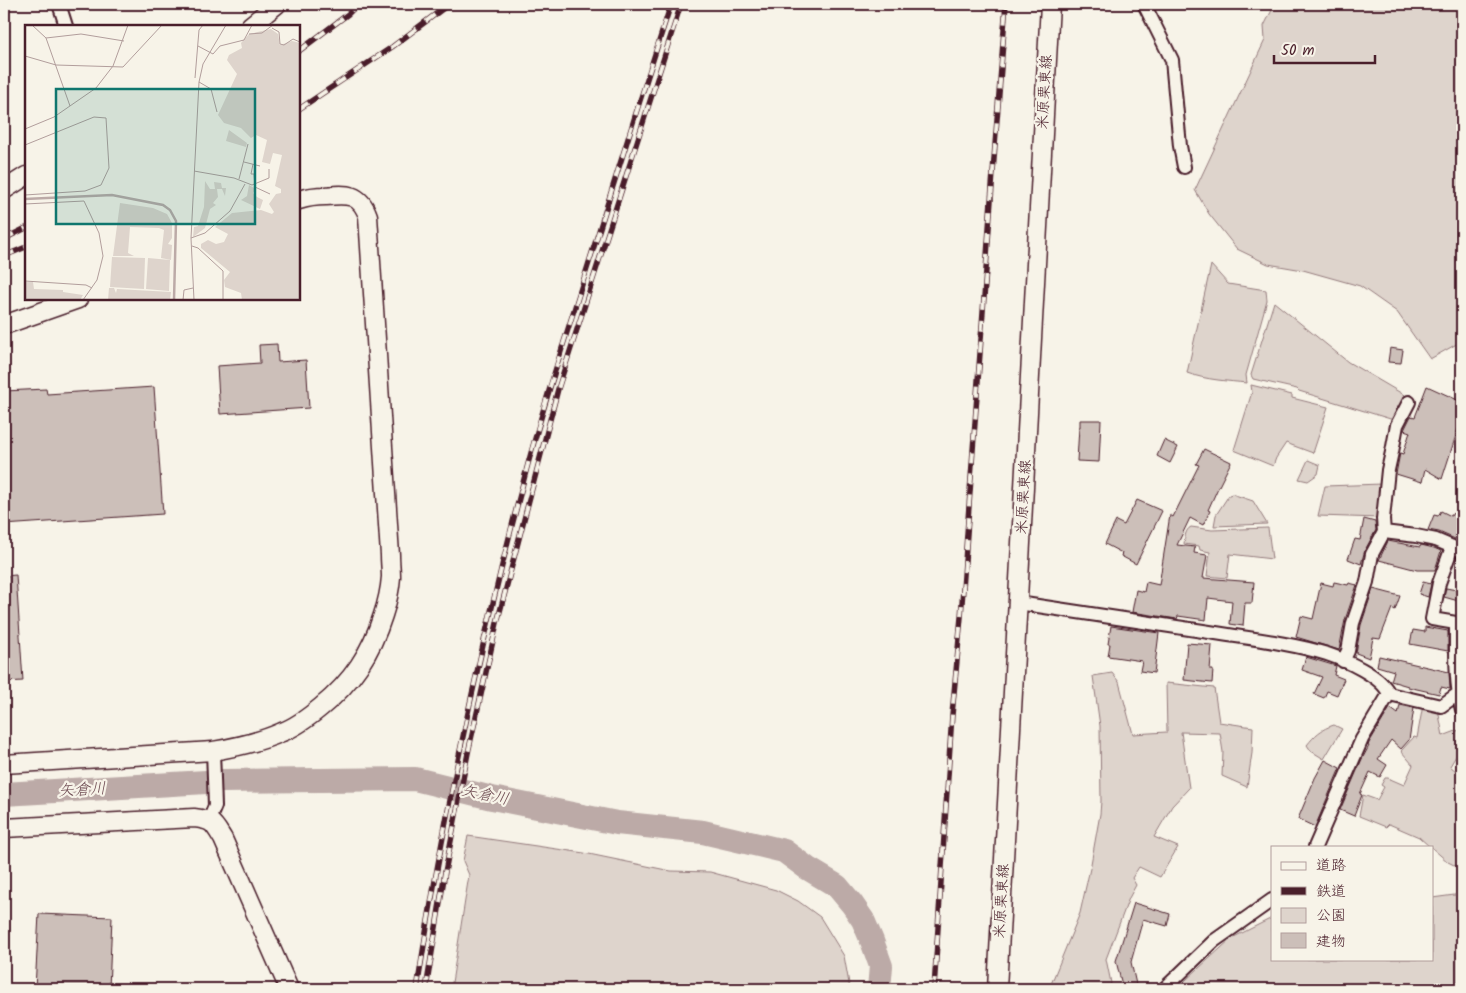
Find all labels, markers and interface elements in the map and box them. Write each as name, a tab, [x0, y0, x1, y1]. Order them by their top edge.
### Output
inset map	[25, 25, 300, 300]
scale bar	[1274, 32, 1375, 64]
text: 50 m	[1281, 39, 1315, 63]
street label: 米原栗東線	[1031, 54, 1059, 130]
street label: 米原栗東線	[1010, 459, 1038, 535]
water label: 矢倉川	[57, 776, 107, 804]
water label: 矢倉川	[459, 778, 511, 812]
legend	[1271, 846, 1434, 960]
text: 道路	[1316, 854, 1346, 878]
street label: 米原栗東線	[988, 863, 1016, 939]
text: 鉄道	[1316, 880, 1346, 904]
text: 公園	[1316, 904, 1346, 928]
text: 建物	[1316, 930, 1346, 954]

